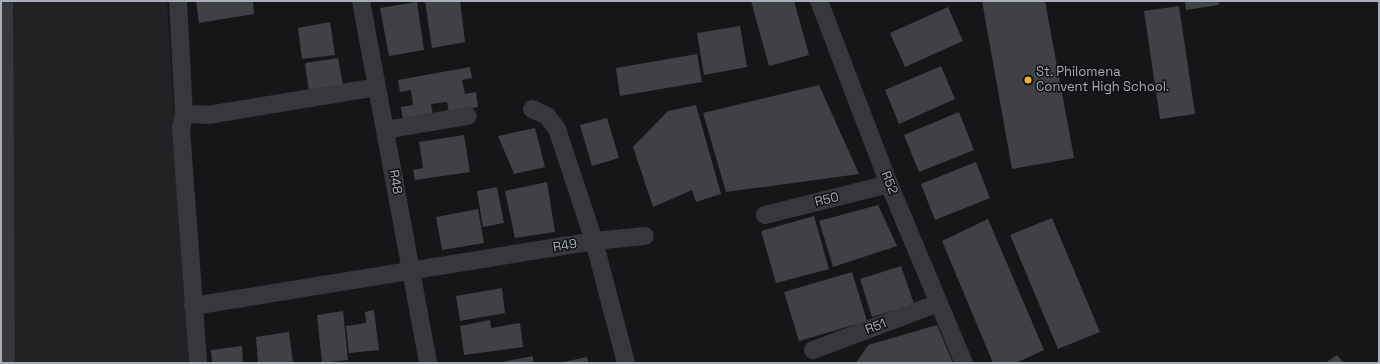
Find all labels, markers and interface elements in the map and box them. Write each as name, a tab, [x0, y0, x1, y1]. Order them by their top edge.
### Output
place label: St. Philomena Convent High School.	[1036, 65, 1169, 96]
marker: St. Philomena Convent High School.	[1023, 75, 1033, 85]
street label: R48	[385, 169, 405, 195]
street label: R52	[877, 169, 901, 197]
street label: R50	[813, 189, 841, 211]
street label: R49	[552, 236, 578, 256]
street label: R51	[863, 316, 889, 338]

